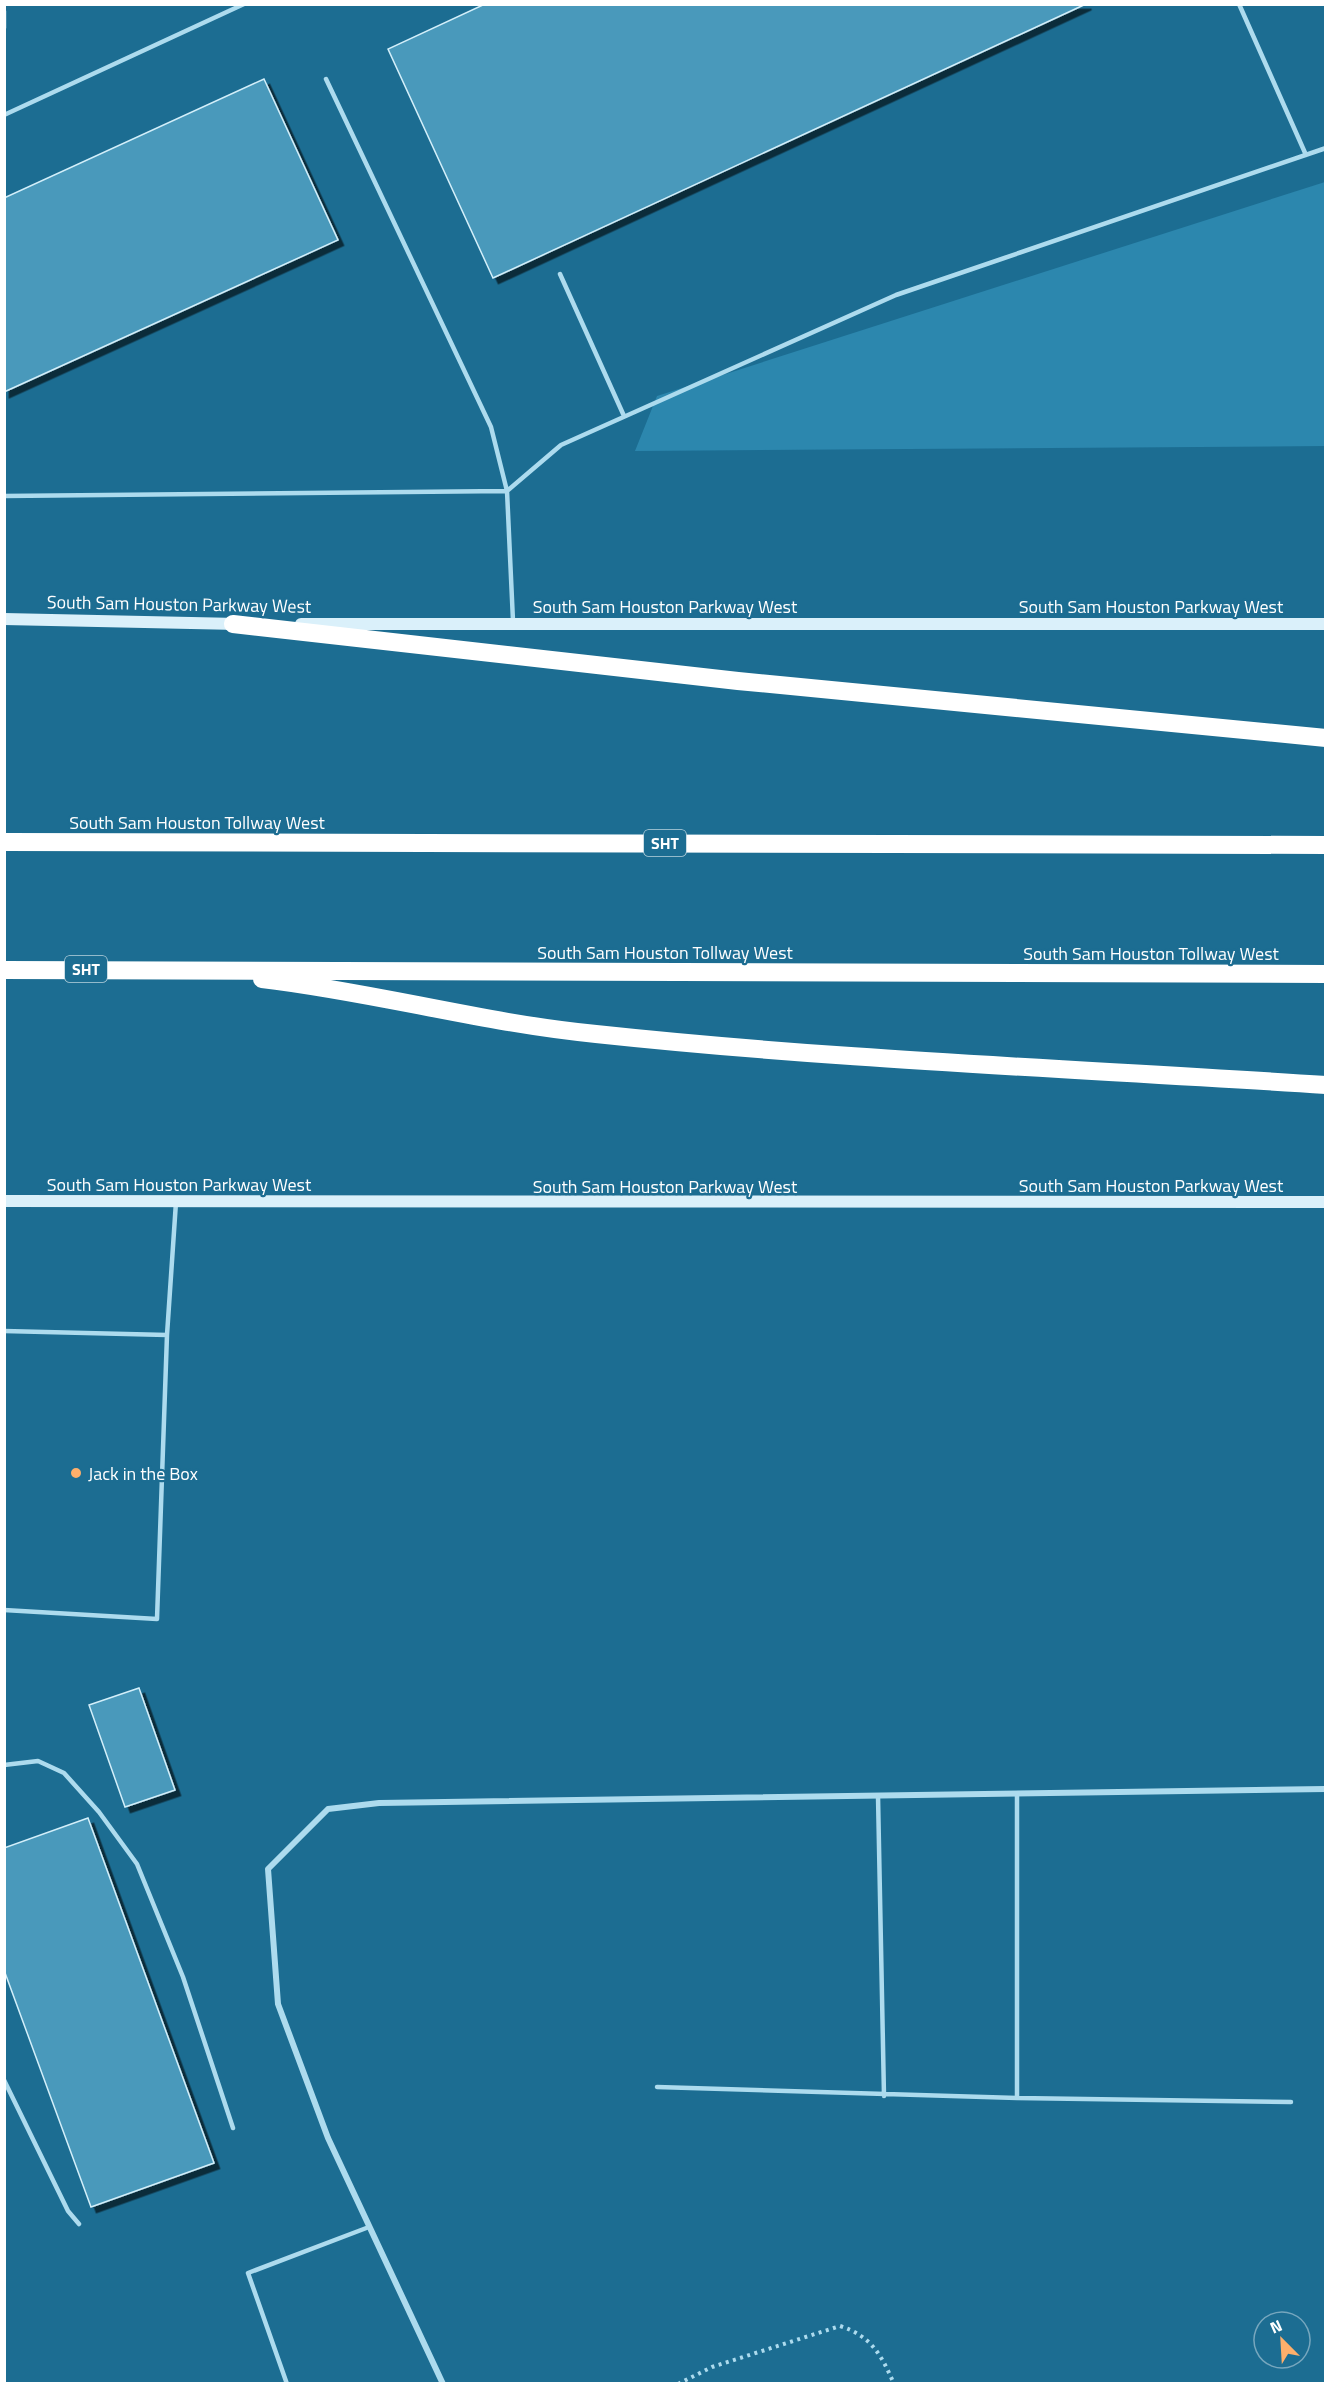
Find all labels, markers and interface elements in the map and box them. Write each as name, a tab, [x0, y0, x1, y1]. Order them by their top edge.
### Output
street label: South Sam Houston Parkway West	[47, 588, 312, 620]
street label: South Sam Houston Parkway West	[533, 593, 798, 620]
street label: South Sam Houston Parkway West	[1019, 593, 1284, 620]
street label: South Sam Houston Tollway West	[69, 809, 326, 836]
road number: SHT	[644, 830, 686, 856]
street label: South Sam Houston Tollway West	[537, 939, 794, 966]
street label: South Sam Houston Tollway West	[1023, 940, 1280, 967]
road number: SHT	[65, 956, 107, 982]
street label: South Sam Houston Parkway West	[47, 1171, 312, 1198]
street label: South Sam Houston Parkway West	[1019, 1172, 1284, 1199]
street label: South Sam Houston Parkway West	[533, 1173, 798, 1200]
place label: Jack in the Box	[88, 1460, 198, 1487]
marker: Jack in the Box	[69, 1466, 83, 1480]
north arrow	[1252, 2310, 1312, 2370]
text: N	[1266, 2313, 1286, 2340]

